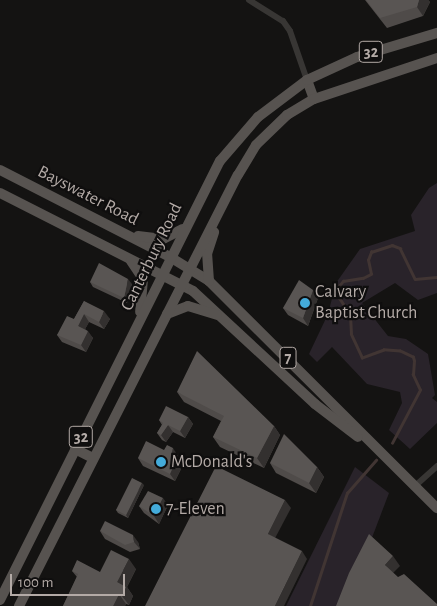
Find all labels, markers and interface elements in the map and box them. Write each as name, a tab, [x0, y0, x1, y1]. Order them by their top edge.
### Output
road number: 32	[358, 38, 384, 66]
street label: Bayswater Road	[34, 161, 142, 231]
street label: Canterbury Road	[117, 200, 187, 314]
place label: Calvary Baptist Church	[315, 282, 417, 324]
marker: Calvary Baptist Church	[299, 297, 311, 309]
road number: 7	[279, 344, 297, 372]
road number: 32	[68, 424, 94, 451]
place label: McDonald's	[171, 451, 253, 473]
marker: McDonald's	[155, 456, 167, 468]
place label: 7-Eleven	[166, 498, 225, 520]
marker: 7-Eleven	[150, 503, 162, 515]
scale bar	[12, 564, 128, 596]
text: 100 m	[18, 575, 53, 590]

